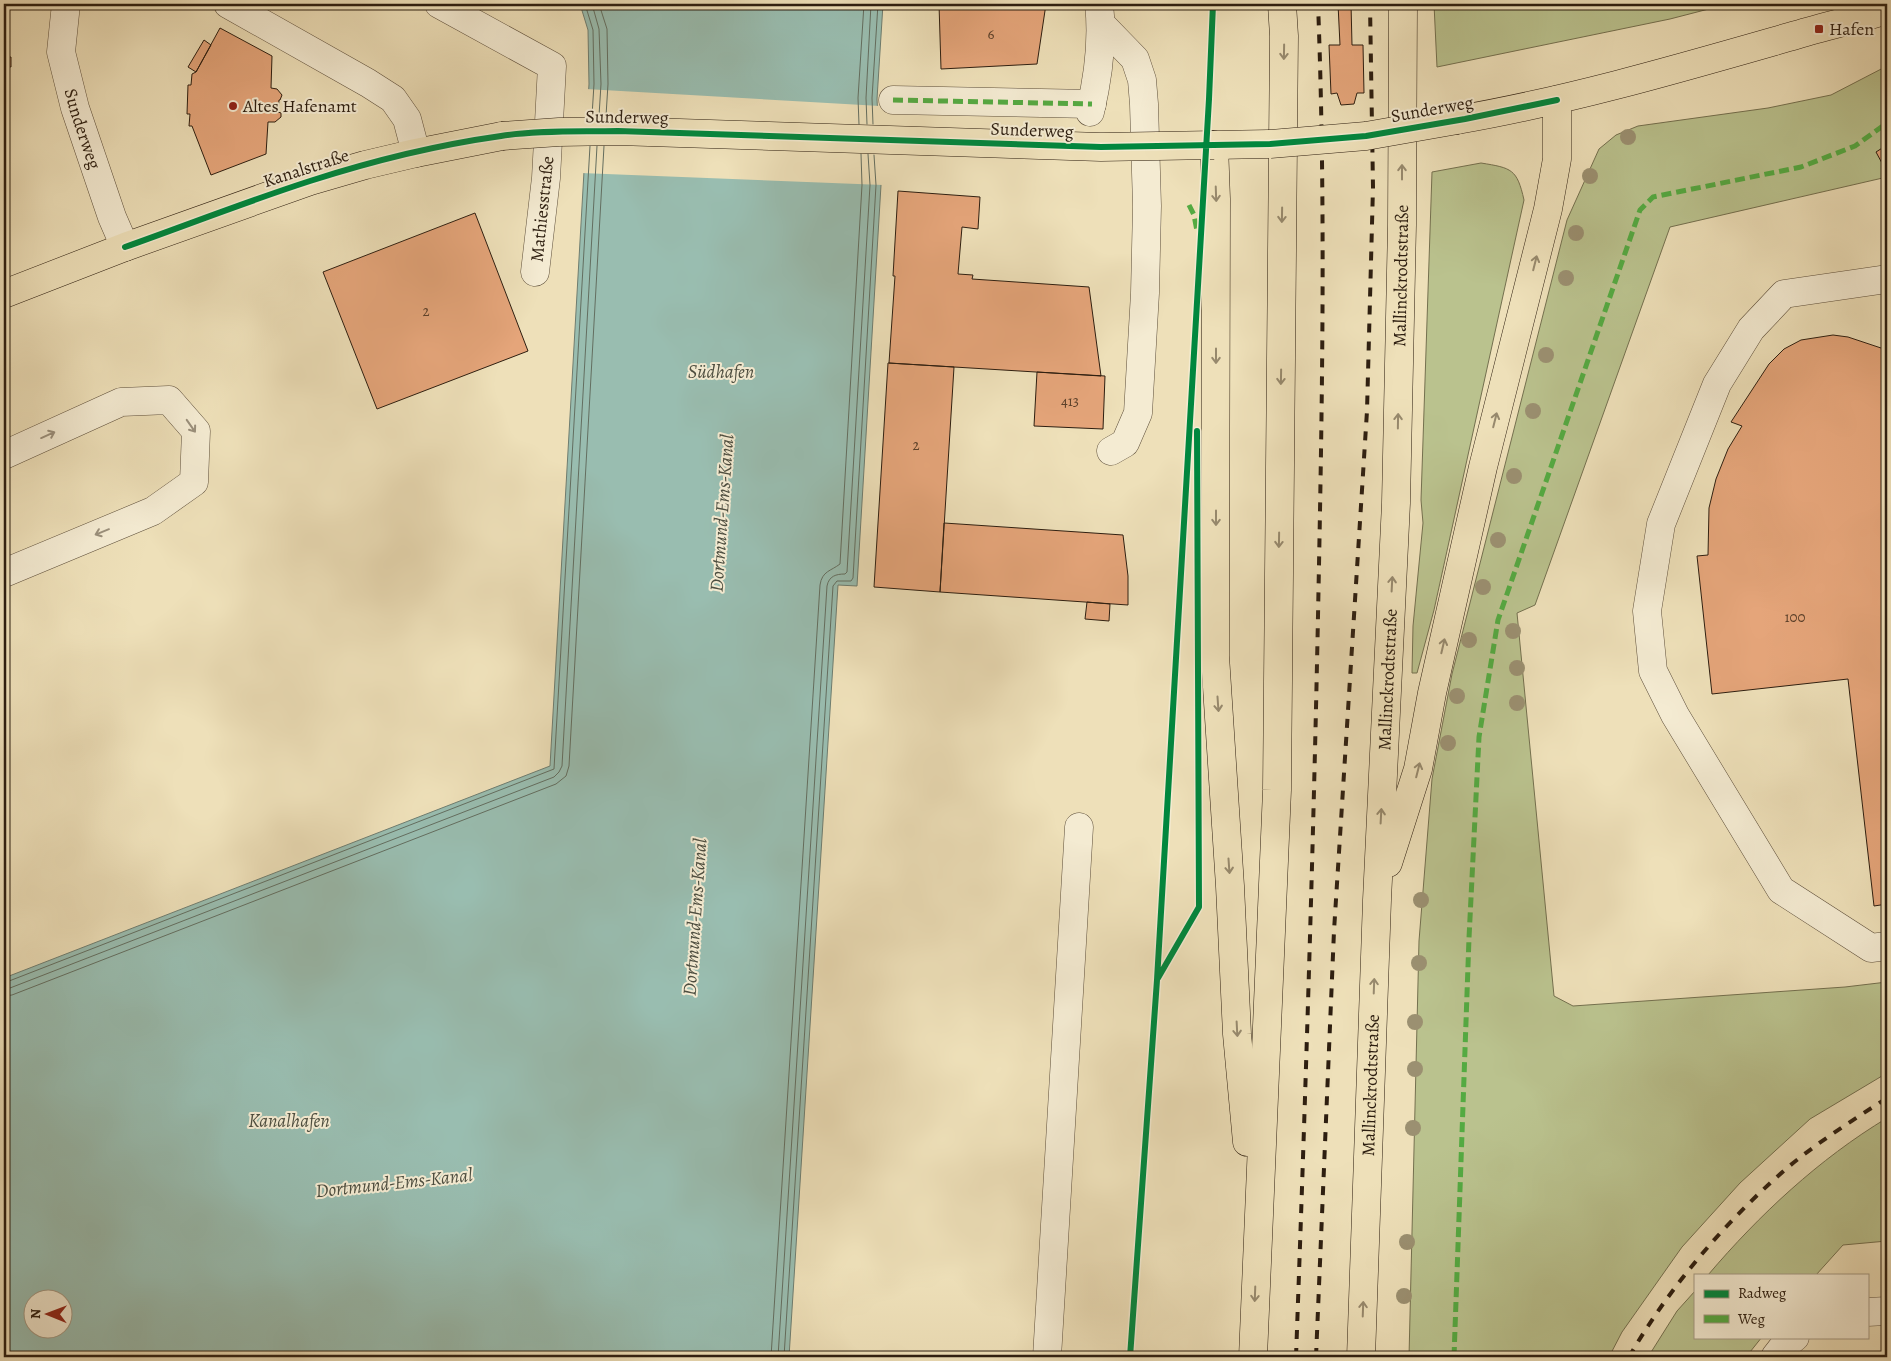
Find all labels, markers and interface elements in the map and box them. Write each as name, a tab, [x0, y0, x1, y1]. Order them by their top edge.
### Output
place label: Hafen	[1829, 17, 1874, 41]
marker: Hafen	[1813, 23, 1825, 35]
house number: 6	[988, 24, 995, 44]
one-way arrow	[1279, 44, 1289, 60]
street label: Sunderweg	[59, 86, 107, 172]
street label: Sunderweg	[1389, 90, 1475, 128]
place label: Altes Hafenamt	[242, 94, 357, 118]
marker: Altes Hafenamt	[227, 100, 239, 112]
street label: Sunderweg	[585, 104, 669, 130]
street label: Sunderweg	[990, 117, 1074, 143]
street label: Kanalstraße	[260, 143, 352, 193]
street label: Mathiesstraße	[525, 155, 559, 263]
one-way arrow	[1397, 164, 1407, 180]
one-way arrow	[1211, 185, 1221, 201]
street label: Mallinckrodtstraße	[1387, 205, 1414, 347]
one-way arrow	[1277, 206, 1287, 223]
one-way arrow	[1531, 255, 1540, 271]
house number: 2	[422, 301, 430, 321]
one-way arrow	[1211, 348, 1221, 364]
water label: Südhafen	[688, 359, 754, 385]
one-way arrow	[1276, 369, 1286, 385]
house number: 413	[1061, 391, 1079, 411]
one-way arrow	[1491, 413, 1500, 429]
one-way arrow	[1393, 414, 1403, 430]
one-way arrow	[186, 419, 196, 433]
one-way arrow	[40, 429, 55, 439]
water label: Dortmund-Ems-Kanal	[704, 433, 740, 593]
house number: 2	[912, 435, 920, 455]
one-way arrow	[1211, 510, 1221, 526]
one-way arrow	[95, 528, 111, 537]
one-way arrow	[1274, 532, 1284, 548]
one-way arrow	[1388, 576, 1397, 592]
house number: 100	[1784, 607, 1806, 627]
street label: Mallinckrodtstraße	[1372, 608, 1403, 751]
one-way arrow	[1439, 638, 1448, 654]
one-way arrow	[1214, 696, 1223, 712]
one-way arrow	[1413, 762, 1423, 778]
one-way arrow	[1376, 808, 1385, 824]
water label: Dortmund-Ems-Kanal	[677, 837, 713, 997]
one-way arrow	[1224, 858, 1233, 874]
one-way arrow	[1369, 979, 1378, 995]
street label: Mallinckrodtstraße	[1356, 1014, 1385, 1157]
one-way arrow	[1232, 1020, 1241, 1036]
water label: Kanalhafen	[248, 1108, 330, 1134]
water label: Dortmund-Ems-Kanal	[314, 1162, 474, 1204]
legend	[1694, 1274, 1868, 1338]
text: Radweg	[1738, 1283, 1787, 1303]
one-way arrow	[1251, 1286, 1260, 1302]
north arrow	[22, 1288, 72, 1338]
one-way arrow	[1358, 1301, 1367, 1317]
text: N	[26, 1309, 45, 1319]
text: Weg	[1737, 1309, 1765, 1329]

